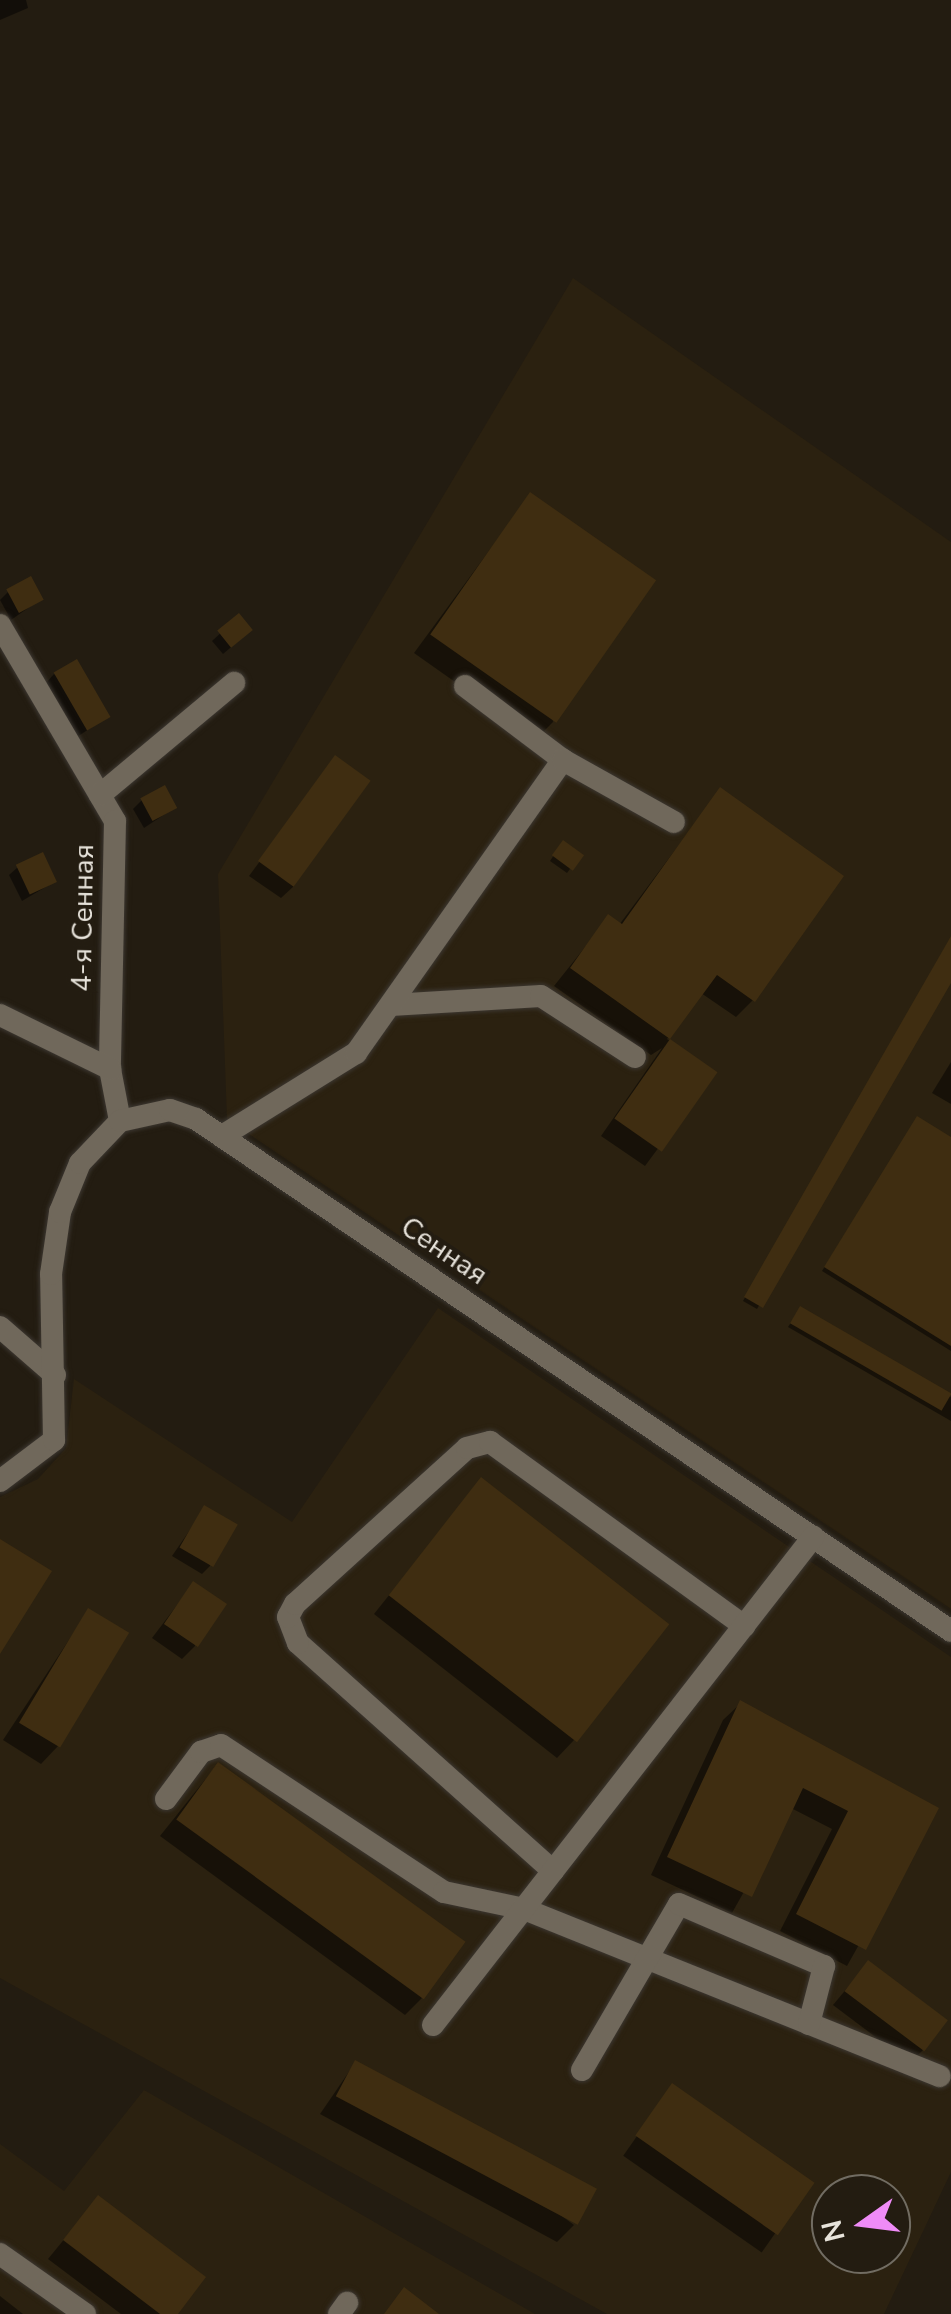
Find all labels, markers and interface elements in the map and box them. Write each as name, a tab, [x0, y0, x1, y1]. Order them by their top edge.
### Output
street label: 4-я Сенная	[65, 844, 101, 992]
street label: Сенная	[394, 1210, 494, 1292]
north arrow	[811, 2174, 911, 2274]
text: N	[813, 2216, 855, 2246]

